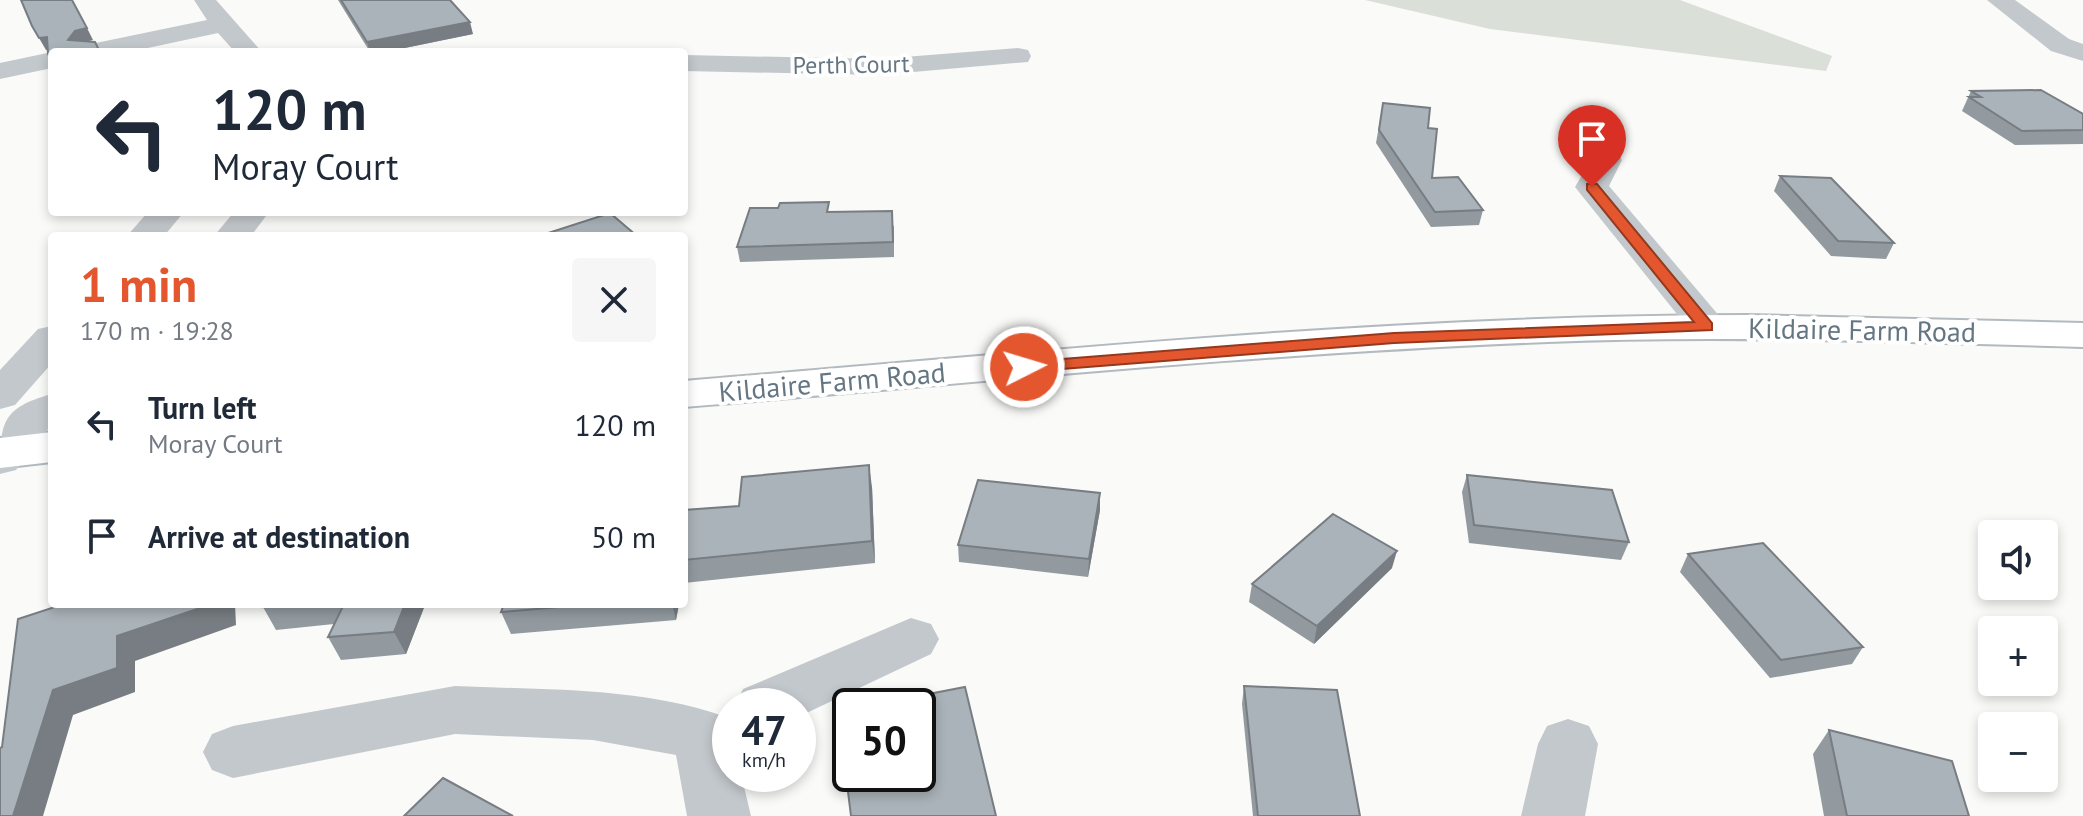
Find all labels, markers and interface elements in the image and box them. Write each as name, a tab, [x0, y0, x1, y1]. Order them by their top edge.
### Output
street label: Perth Court	[792, 48, 910, 81]
text: 120 m	[212, 73, 367, 145]
icon: left	[80, 80, 184, 184]
pin	[1558, 105, 1626, 187]
icon: arrive	[1570, 117, 1614, 161]
text: Moray Court	[212, 143, 398, 190]
text: 1 min	[80, 253, 197, 315]
button: close	[572, 258, 656, 342]
street label: Kildaire Farm Road	[1748, 309, 1976, 350]
text: 170 m · 19:28	[80, 314, 234, 347]
position arrow	[982, 325, 1066, 409]
street label: Kildaire Farm Road	[717, 353, 947, 410]
text: Turn left	[148, 388, 256, 427]
icon: left	[80, 402, 124, 446]
text: 120 m	[575, 405, 656, 444]
text: Moray Court	[148, 427, 283, 460]
icon: arrive	[80, 514, 124, 558]
text: Arrive at destination	[148, 517, 410, 556]
text: 50 m	[591, 517, 656, 556]
map controls	[1978, 520, 2058, 792]
button: sound	[1978, 520, 2058, 600]
button: +	[1978, 616, 2058, 696]
speed limit sign: 50	[832, 688, 936, 792]
text: 47	[741, 704, 787, 756]
button: −	[1978, 712, 2058, 792]
text: km/h	[742, 747, 786, 773]

